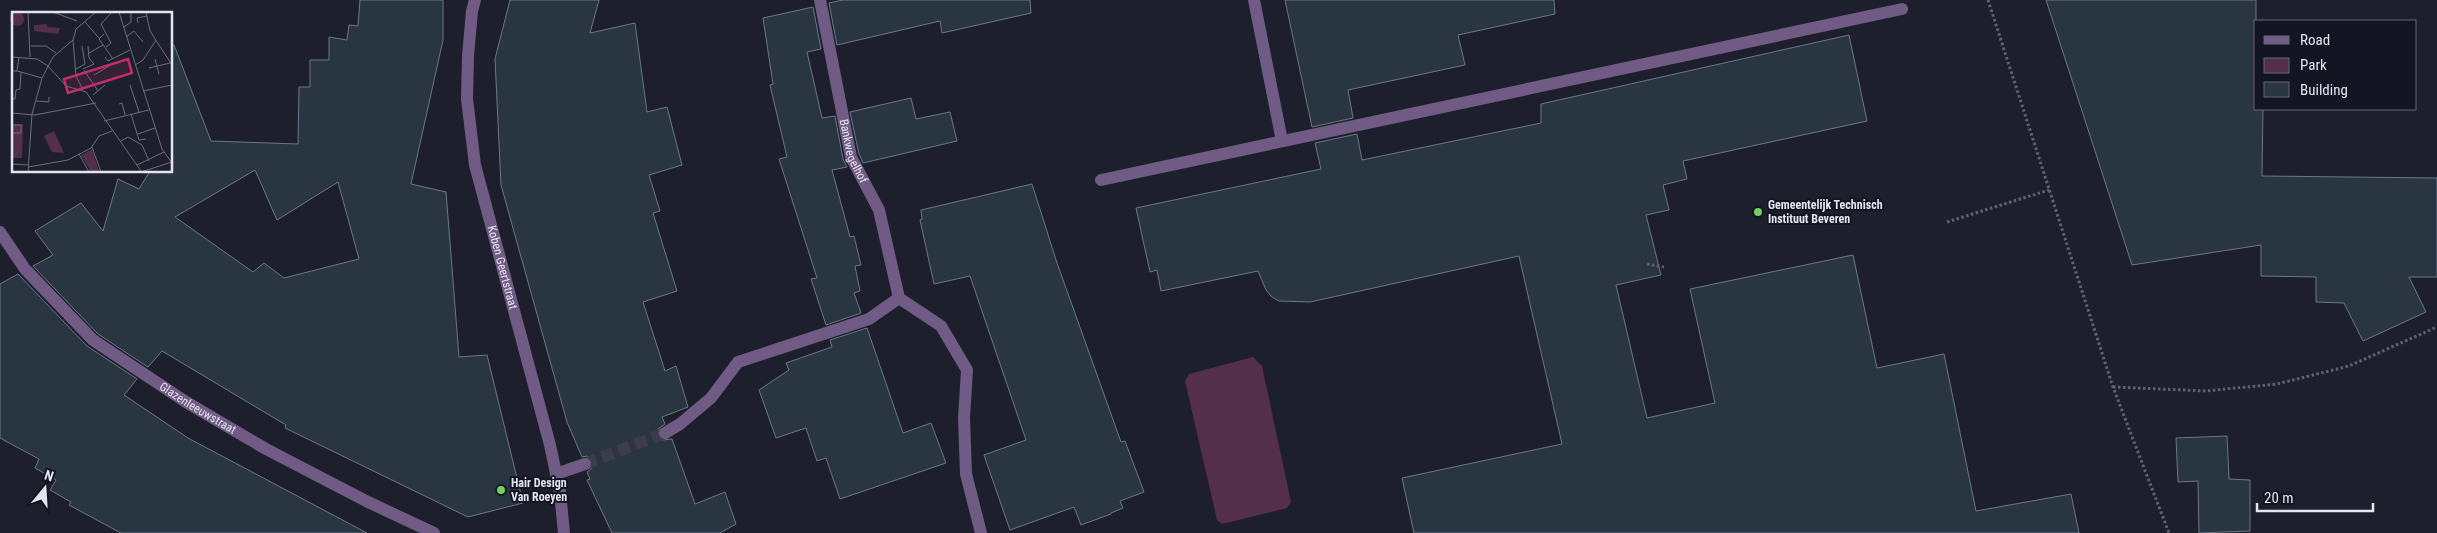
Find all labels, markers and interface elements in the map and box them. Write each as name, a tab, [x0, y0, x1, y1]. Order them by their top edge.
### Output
inset map	[12, 12, 172, 172]
legend	[2254, 20, 2417, 110]
text: Road	[2300, 31, 2330, 49]
text: Park	[2300, 56, 2327, 74]
text: Building	[2300, 81, 2348, 99]
street label: Bankwegelhof	[837, 118, 871, 186]
place label: Gemeentelijk Technisch Instituut Beveren	[1768, 198, 1883, 226]
marker: Gemeentelijk Technisch Instituut Beveren	[1752, 206, 1764, 218]
street label: Koben Geertstraat	[485, 224, 520, 311]
street label: Glazenleeuwstraat	[157, 379, 239, 437]
north arrow	[20, 463, 70, 513]
text: N	[42, 467, 56, 485]
place label: Hair Design Van Roeyen	[511, 476, 567, 504]
scale bar	[2257, 480, 2373, 512]
marker: Hair Design Van Roeyen	[495, 484, 507, 496]
text: 20 m	[2264, 489, 2294, 507]

